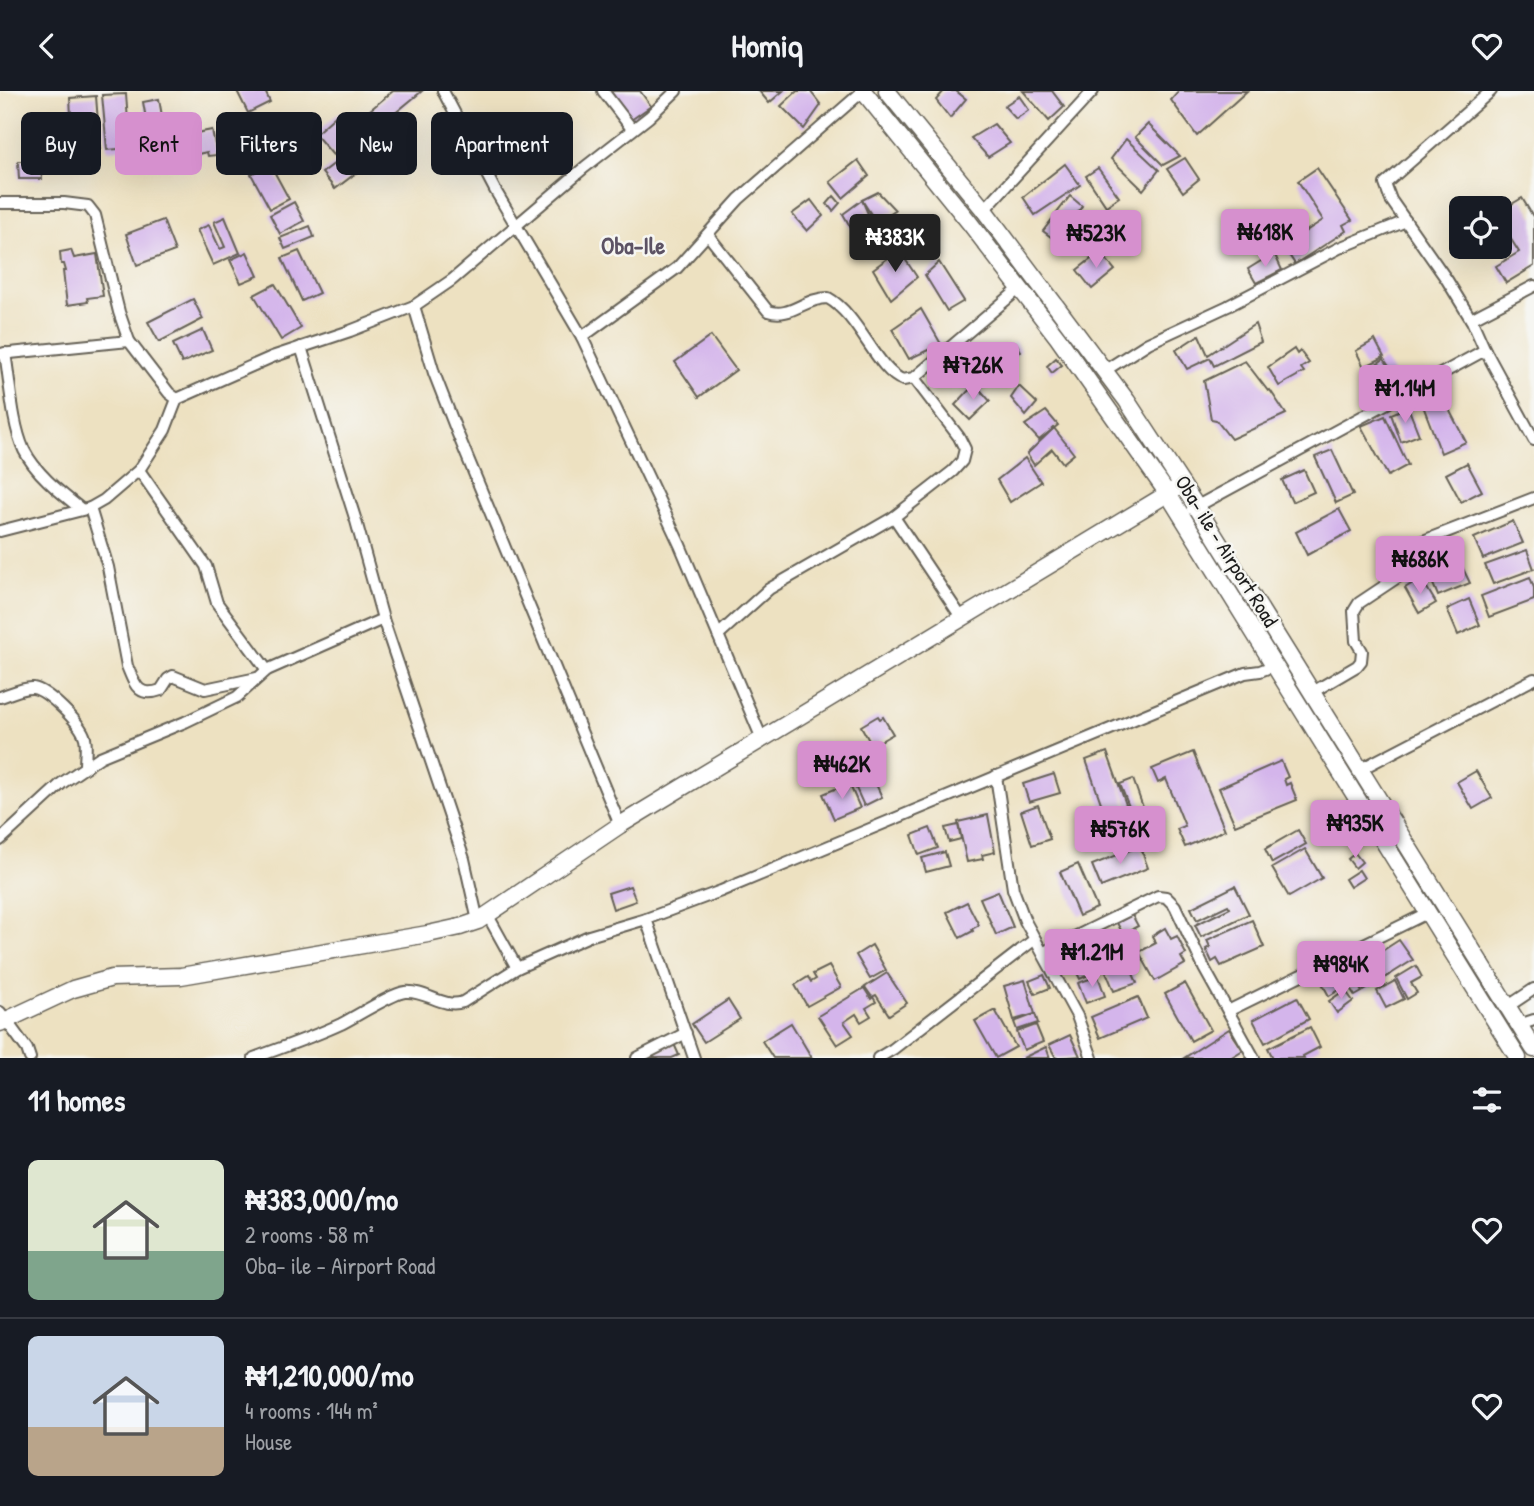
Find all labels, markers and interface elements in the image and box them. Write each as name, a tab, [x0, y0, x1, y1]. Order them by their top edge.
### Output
text: Homiq	[731, 24, 803, 67]
icon: back	[28, 27, 66, 65]
icon: heart	[1468, 27, 1506, 65]
chip: Buy	[21, 112, 101, 175]
chip: Rent	[115, 112, 202, 175]
chip: Filters	[216, 112, 322, 175]
chip: New	[336, 112, 417, 175]
chip: Apartment	[431, 112, 573, 175]
map controls	[1449, 196, 1512, 259]
button: locate	[1449, 196, 1512, 259]
pin: ₦618K	[1216, 209, 1314, 269]
pin: ₦523K	[1047, 211, 1145, 270]
pin: ₦383K	[846, 215, 944, 274]
text: ₦618K	[1237, 216, 1293, 247]
text: ₦523K	[1066, 217, 1126, 248]
text: ₦383K	[865, 221, 925, 252]
district label: Oba-Ile	[601, 229, 665, 261]
pin: ₦726K	[924, 343, 1022, 402]
text: ₦726K	[943, 349, 1003, 380]
pin: ₦1.14M	[1348, 365, 1462, 425]
text: ₦1.14M	[1375, 372, 1435, 403]
street label: Oba- ile - Airport Road	[1169, 470, 1285, 632]
pin: ₦686K	[1371, 537, 1469, 596]
text: ₦686K	[1392, 543, 1448, 574]
pin: ₦462K	[793, 741, 891, 801]
text: ₦462K	[813, 748, 871, 779]
pin: ₦935K	[1306, 801, 1404, 860]
pin: ₦576K	[1071, 807, 1169, 866]
text: ₦935K	[1326, 807, 1384, 838]
text: ₦576K	[1091, 813, 1149, 844]
pin: ₦1.21M	[1035, 929, 1149, 989]
text: ₦1.21M	[1061, 936, 1123, 967]
pin: ₦984K	[1292, 941, 1390, 1001]
text: ₦984K	[1313, 948, 1369, 979]
text: 11 homes	[28, 1080, 125, 1120]
icon: filters	[1468, 1081, 1506, 1119]
text: ₦383,000/mo	[245, 1179, 398, 1219]
icon: home	[84, 1188, 168, 1272]
icon: heart	[1468, 1211, 1506, 1249]
text: 2 rooms · 58 m²	[245, 1219, 374, 1250]
text: Oba- ile - Airport Road	[245, 1250, 435, 1281]
text: ₦1,210,000/mo	[245, 1355, 414, 1395]
icon: home	[84, 1364, 168, 1448]
icon: heart	[1468, 1387, 1506, 1425]
text: 4 rooms · 144 m²	[245, 1395, 378, 1426]
text: House	[245, 1426, 292, 1457]

